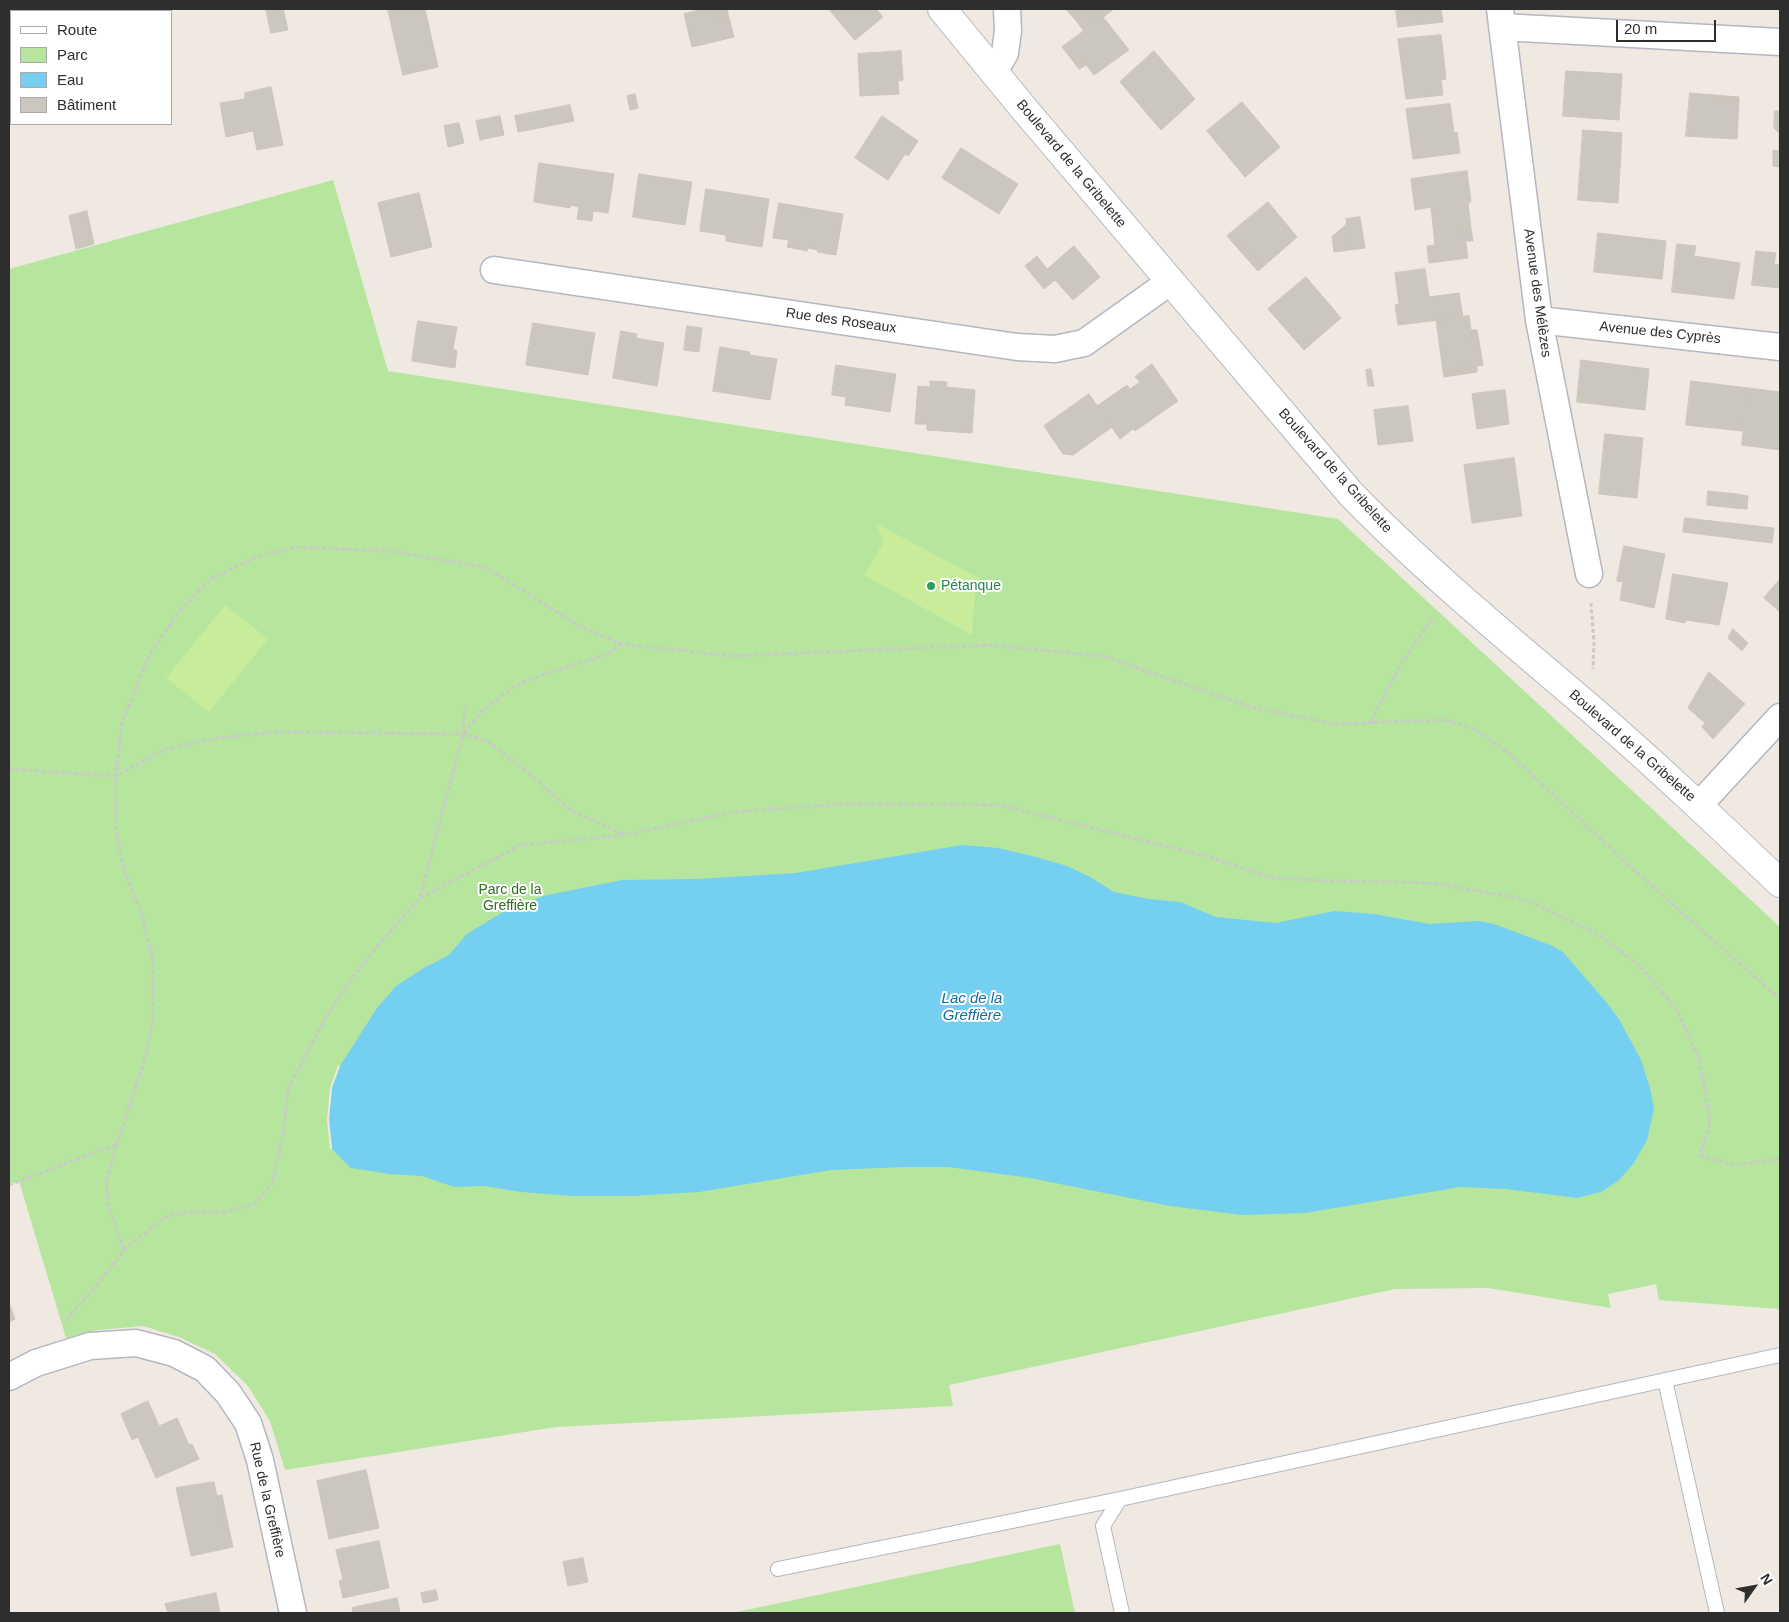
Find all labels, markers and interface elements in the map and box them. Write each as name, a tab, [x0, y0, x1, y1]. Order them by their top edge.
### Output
legend	[10, 10, 172, 125]
scale bar	[1619, 10, 1719, 42]
text: 20 m	[1624, 20, 1657, 37]
text: Route	[57, 21, 97, 38]
text: Parc	[57, 46, 88, 63]
text: Eau	[57, 71, 84, 88]
text: Bâtiment	[57, 96, 116, 113]
street label: Boulevard de la Gribelette	[1013, 97, 1129, 231]
street label: Avenue des Mélèzes	[1520, 228, 1554, 358]
street label: Rue des Roseaux	[785, 305, 897, 337]
street label: Avenue des Cyprès	[1598, 318, 1722, 348]
street label: Boulevard de la Gribelette	[1275, 405, 1395, 537]
place label: Pétanque	[941, 578, 1001, 594]
marker: Pétanque	[925, 580, 937, 592]
street label: Boulevard de la Gribelette	[1565, 687, 1699, 805]
park label: Parc de la Greffière	[478, 882, 542, 914]
water label: Lac de la Greffière	[942, 990, 1002, 1025]
street label: Rue de la Greffière	[246, 1441, 288, 1559]
north arrow	[1729, 1562, 1779, 1612]
text: N	[1757, 1571, 1776, 1588]

